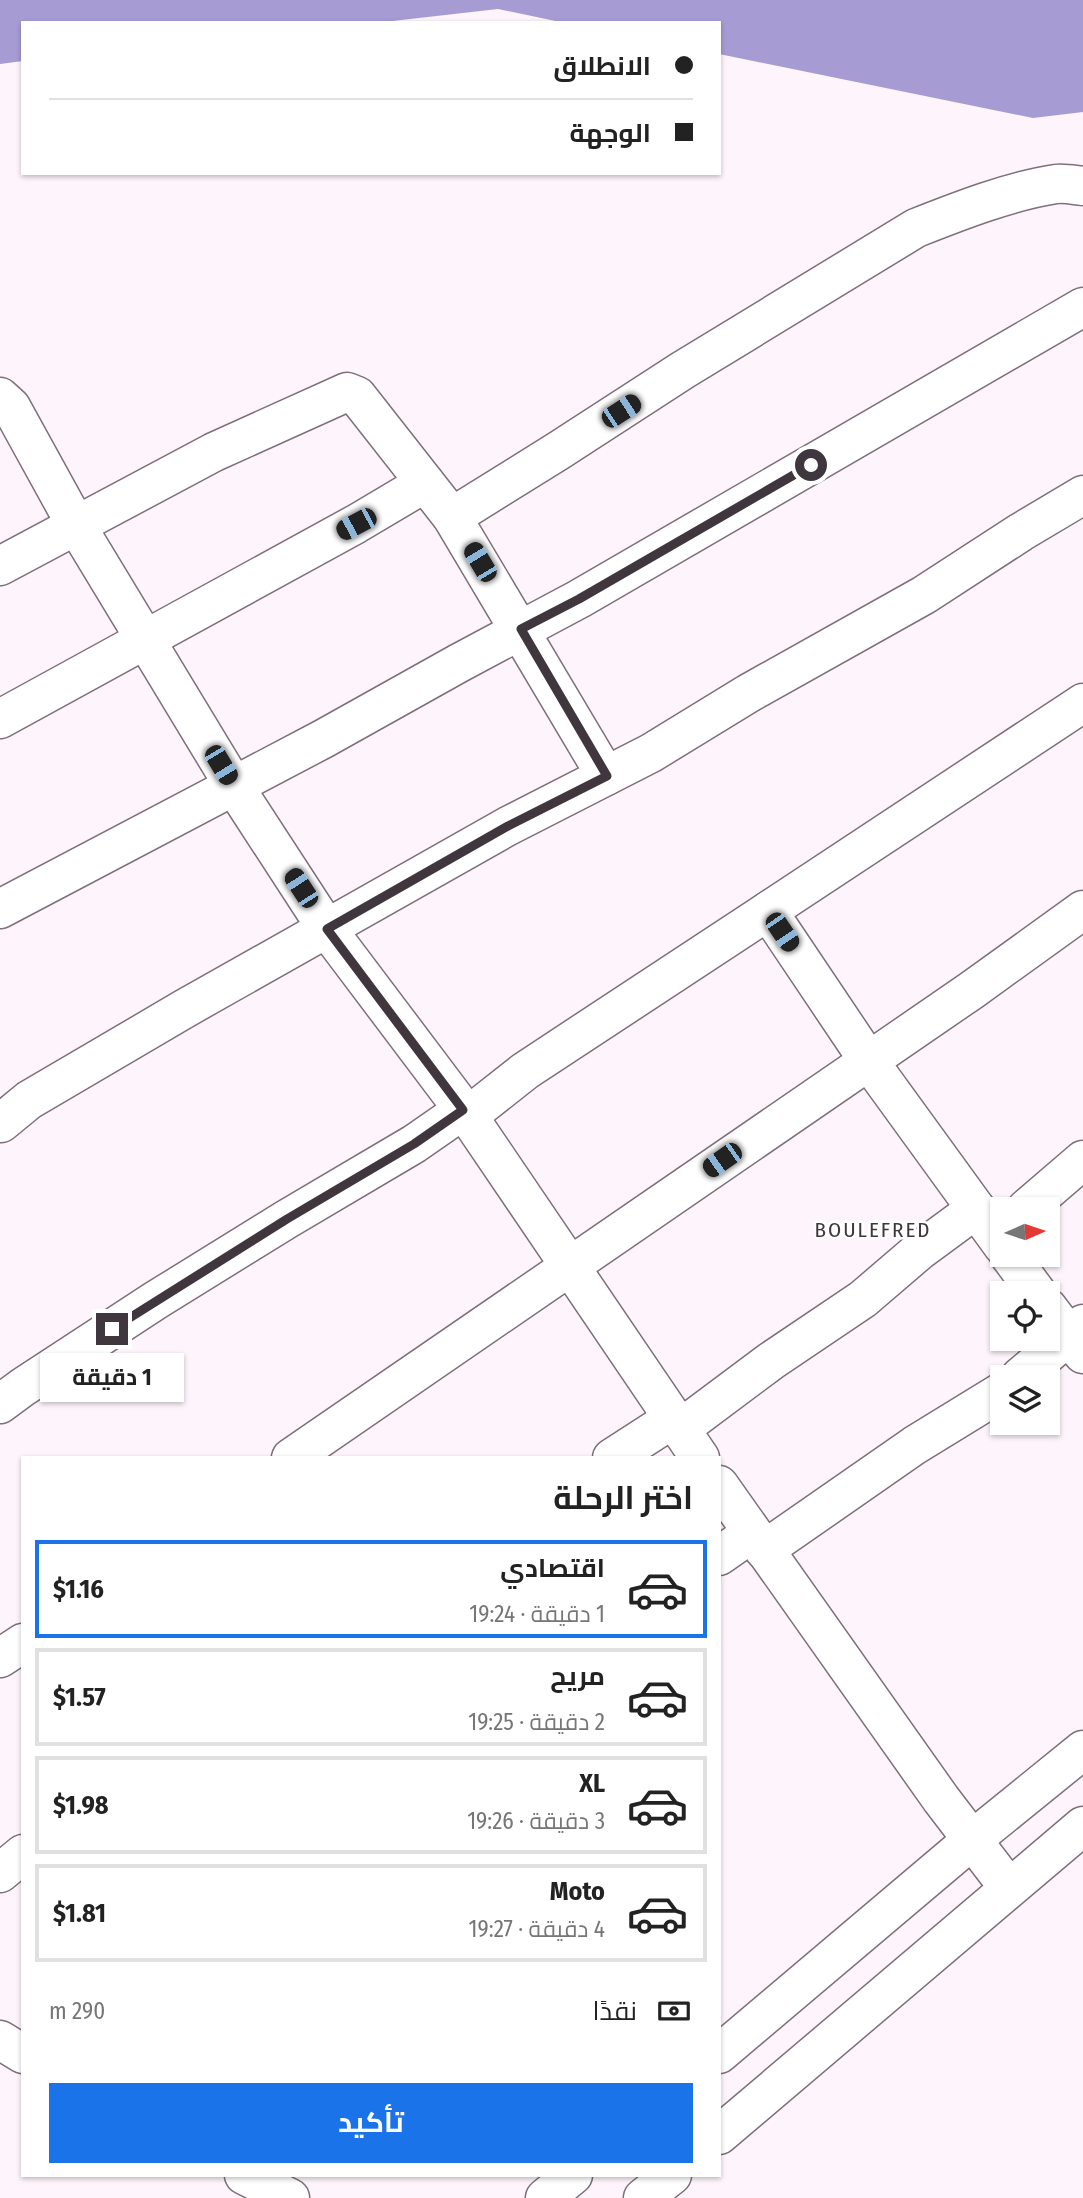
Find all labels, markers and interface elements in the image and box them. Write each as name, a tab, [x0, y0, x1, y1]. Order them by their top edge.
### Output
text: الانطلاق	[553, 51, 651, 82]
text: الوجهة	[570, 118, 651, 149]
car	[598, 391, 645, 431]
route start	[795, 449, 827, 481]
car	[333, 505, 380, 543]
car	[461, 539, 500, 585]
car	[202, 742, 241, 788]
car	[281, 865, 322, 911]
car	[762, 909, 803, 955]
car	[699, 1139, 746, 1181]
north arrow	[990, 1197, 1060, 1267]
map controls	[990, 1197, 1060, 1435]
district label: BOULEFRED	[815, 1217, 931, 1243]
button: locate	[990, 1281, 1060, 1351]
route end	[96, 1313, 128, 1345]
callout: 1 دقيقة	[40, 1354, 184, 1402]
text: 1 دقيقة	[72, 1363, 152, 1391]
button: layers	[990, 1365, 1060, 1435]
text: اختر الرحلة	[553, 1479, 693, 1517]
text: اقتصادي	[500, 1553, 605, 1584]
icon: car	[626, 1558, 689, 1621]
text: $1.16	[53, 1574, 104, 1605]
text: 1 دقيقة · 19:24	[469, 1600, 605, 1628]
text: مريح	[550, 1661, 605, 1692]
icon: car	[626, 1666, 689, 1729]
text: $1.57	[53, 1682, 105, 1713]
text: 2 دقيقة · 19:25	[468, 1708, 605, 1736]
text: XL	[579, 1768, 605, 1799]
icon: car	[626, 1774, 689, 1837]
text: $1.98	[53, 1790, 109, 1821]
text: 3 دقيقة · 19:26	[467, 1807, 605, 1835]
text: Moto	[550, 1876, 605, 1907]
icon: car	[626, 1882, 689, 1945]
text: $1.81	[53, 1898, 106, 1929]
text: 4 دقيقة · 19:27	[469, 1915, 605, 1943]
icon: cash	[655, 1992, 693, 2030]
text: نقدًا	[593, 1996, 637, 2027]
text: 290 m	[49, 1997, 105, 2025]
button: تأكيد	[49, 2083, 693, 2163]

